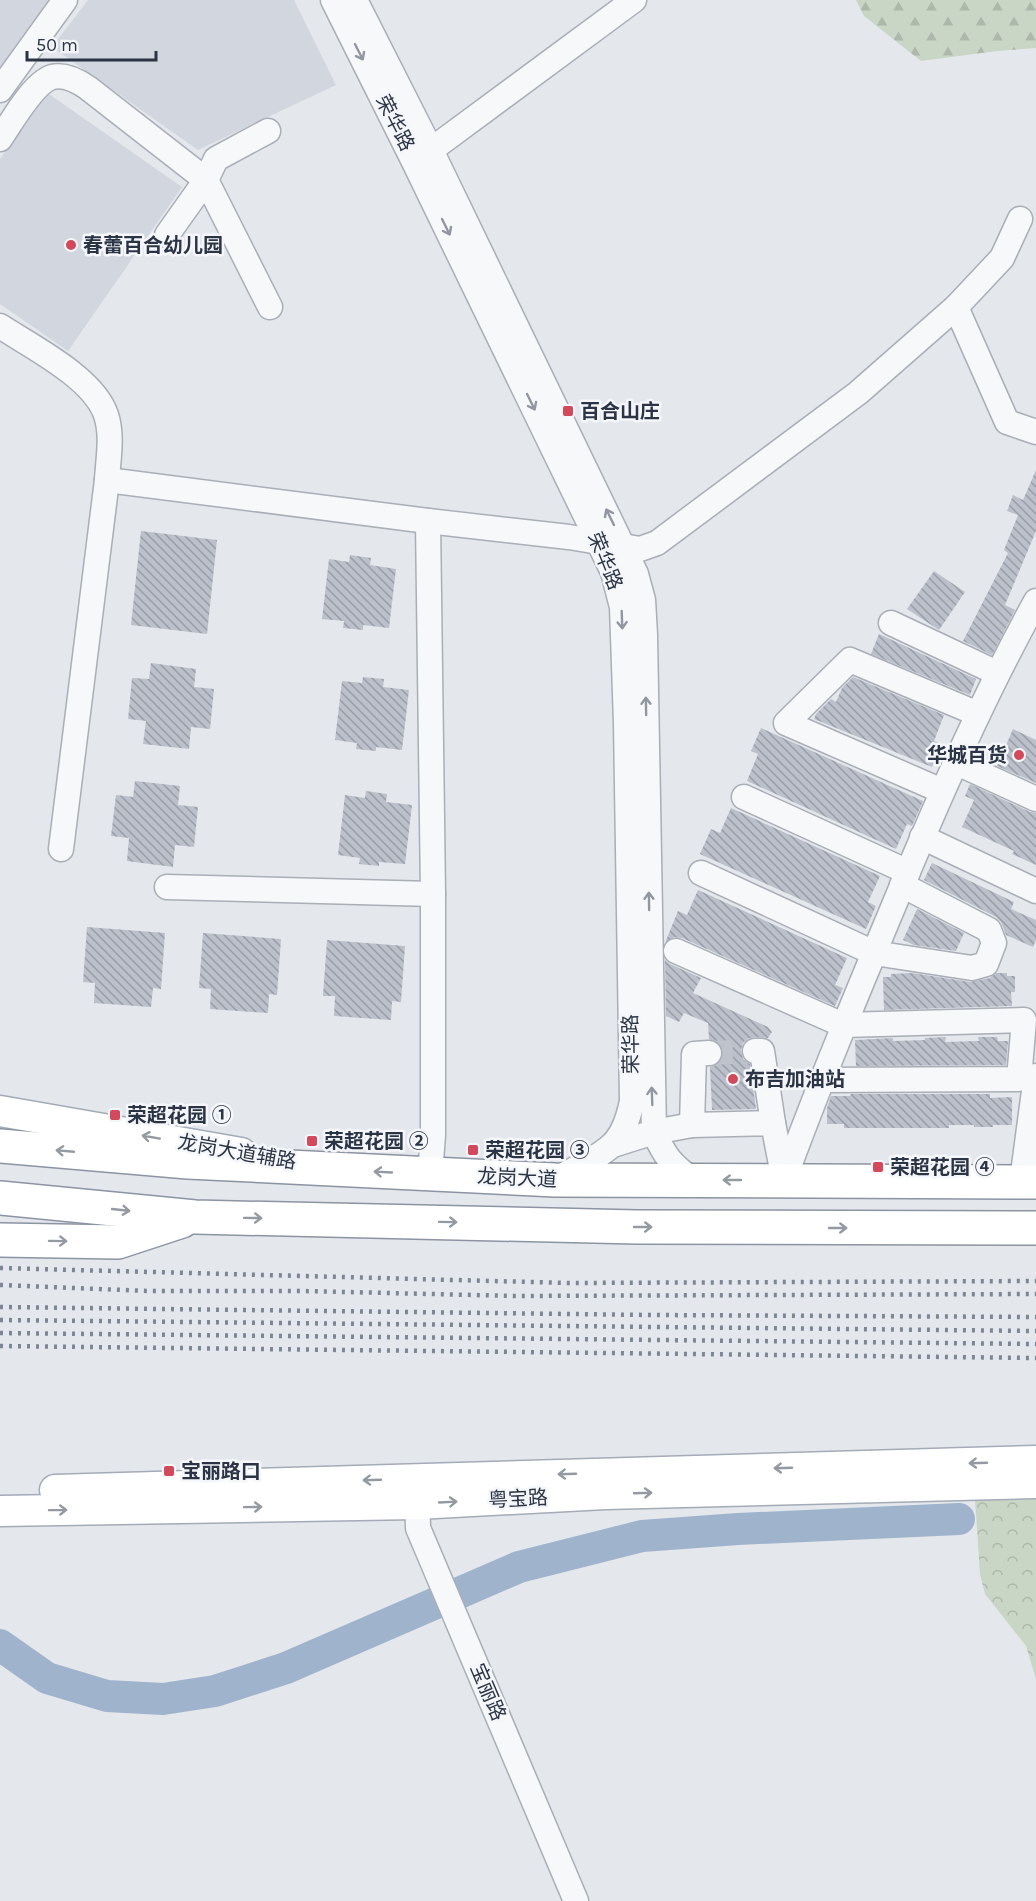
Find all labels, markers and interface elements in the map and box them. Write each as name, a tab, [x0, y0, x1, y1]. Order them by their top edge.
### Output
scale bar	[27, 24, 156, 62]
text: 50 m	[36, 34, 78, 56]
one-way arrow	[354, 43, 366, 61]
street label: 荣华路	[371, 91, 419, 155]
one-way arrow	[440, 218, 452, 236]
place label: 春蕾百合幼儿园	[83, 234, 223, 257]
marker: 春蕾百合幼儿园	[64, 238, 78, 252]
one-way arrow	[526, 393, 537, 411]
place label: 百合山庄	[580, 400, 660, 423]
marker: 百合山庄	[561, 404, 575, 418]
one-way arrow	[604, 509, 616, 527]
street label: 荣华路	[583, 529, 627, 593]
one-way arrow	[617, 609, 628, 629]
one-way arrow	[640, 696, 652, 716]
place label: 华城百货	[927, 744, 1007, 767]
marker: 华城百货	[1012, 748, 1026, 762]
one-way arrow	[643, 891, 655, 911]
street label: 荣华路	[619, 1014, 643, 1074]
place label: 布吉加油站	[745, 1068, 845, 1091]
marker: 布吉加油站	[726, 1072, 740, 1086]
one-way arrow	[647, 1086, 658, 1106]
place label: 荣超花园 ①	[127, 1104, 232, 1127]
marker: 荣超花园 ①	[108, 1108, 122, 1122]
street label: 龙岗大道辅路	[176, 1130, 298, 1174]
place label: 荣超花园 ②	[324, 1130, 429, 1153]
one-way arrow	[142, 1132, 161, 1143]
marker: 荣超花园 ②	[305, 1134, 319, 1148]
place label: 荣超花园 ③	[485, 1139, 590, 1162]
marker: 荣超花园 ③	[466, 1143, 480, 1157]
one-way arrow	[55, 1146, 75, 1157]
place label: 荣超花园 ④	[890, 1156, 995, 1179]
marker: 荣超花园 ④	[871, 1160, 885, 1174]
street label: 龙岗大道	[476, 1164, 558, 1192]
one-way arrow	[374, 1166, 394, 1177]
one-way arrow	[723, 1174, 743, 1186]
one-way arrow	[110, 1205, 130, 1216]
one-way arrow	[243, 1212, 263, 1224]
one-way arrow	[438, 1217, 458, 1228]
one-way arrow	[633, 1221, 653, 1233]
one-way arrow	[828, 1222, 848, 1233]
one-way arrow	[48, 1235, 68, 1247]
one-way arrow	[968, 1457, 988, 1469]
place label: 宝丽路口	[181, 1460, 261, 1483]
one-way arrow	[773, 1462, 793, 1474]
marker: 宝丽路口	[162, 1464, 176, 1478]
one-way arrow	[557, 1468, 577, 1480]
one-way arrow	[362, 1475, 382, 1486]
street label: 粤宝路	[487, 1486, 549, 1512]
one-way arrow	[633, 1488, 653, 1499]
one-way arrow	[438, 1497, 458, 1508]
one-way arrow	[243, 1501, 263, 1512]
one-way arrow	[48, 1504, 68, 1516]
street label: 宝丽路	[466, 1660, 510, 1724]

